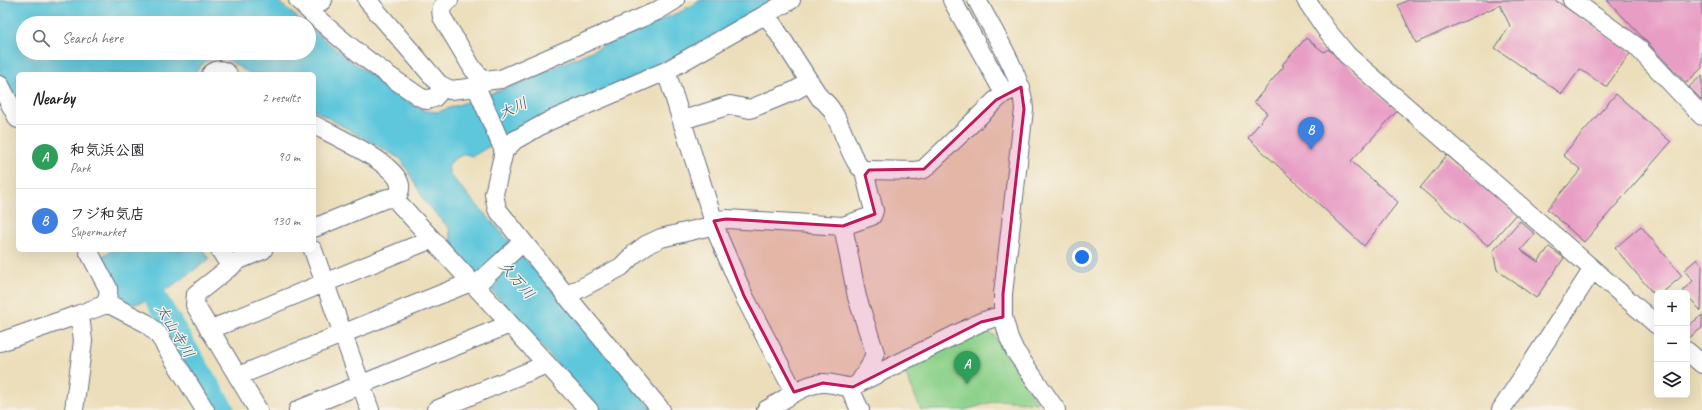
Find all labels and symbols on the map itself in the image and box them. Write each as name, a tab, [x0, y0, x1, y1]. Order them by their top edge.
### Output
water label: 大川	[496, 94, 531, 123]
pin: B	[1298, 117, 1324, 150]
your location	[1072, 247, 1092, 267]
water label: 久万川	[495, 257, 539, 304]
water label: 太山寺川	[151, 301, 198, 362]
pin: A	[954, 351, 980, 384]

